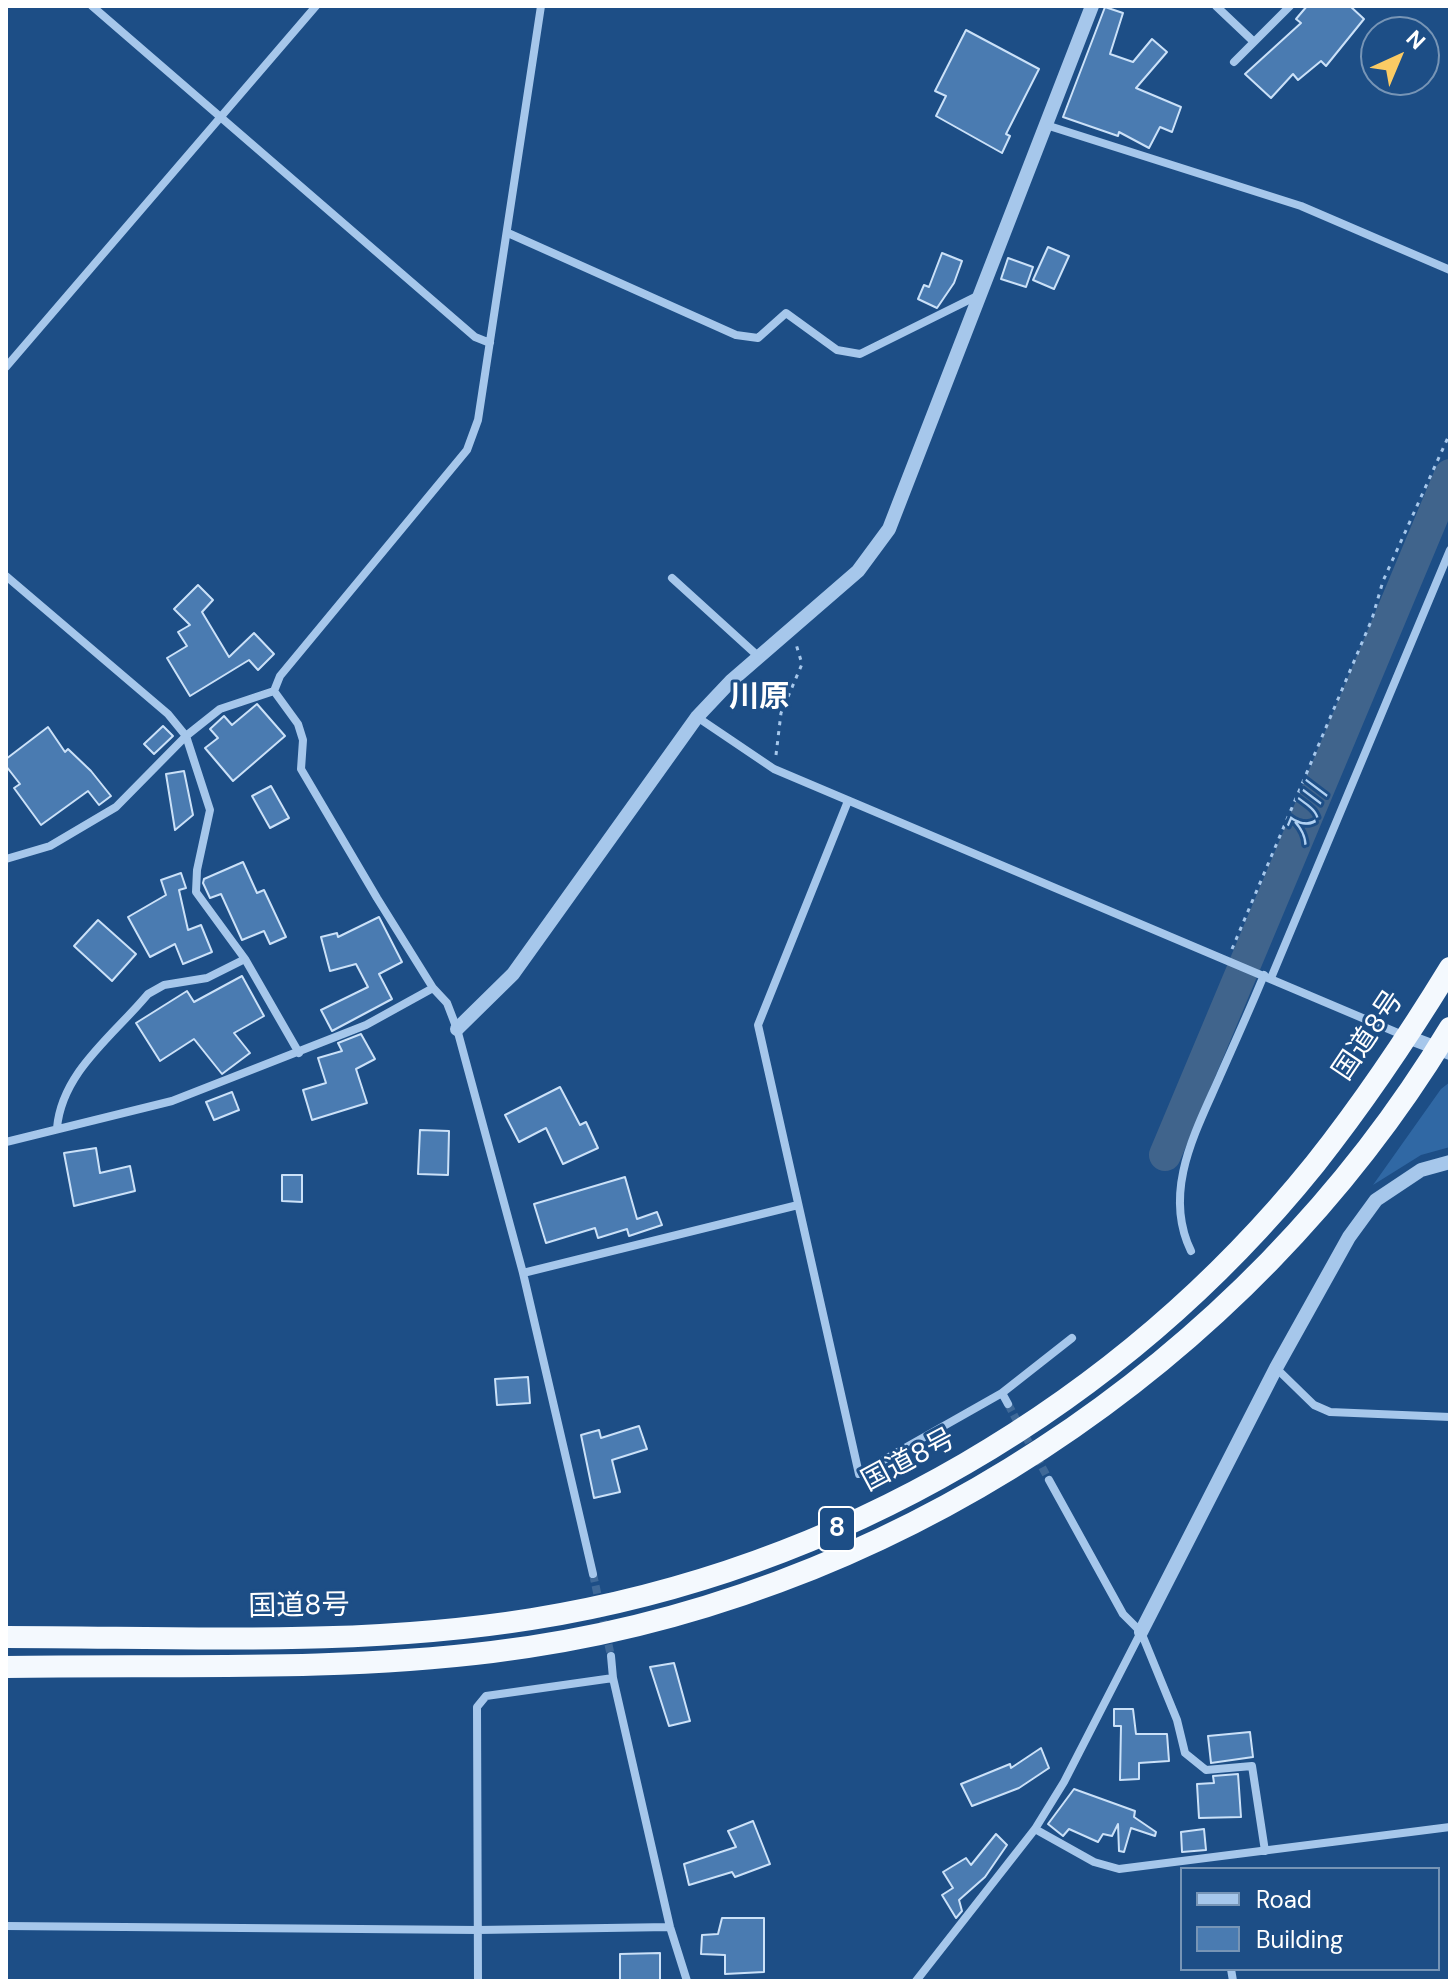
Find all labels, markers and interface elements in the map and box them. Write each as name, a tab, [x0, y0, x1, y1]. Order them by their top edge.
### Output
north arrow	[1360, 16, 1440, 96]
text: N	[1400, 24, 1431, 56]
district label: 川原	[729, 680, 789, 716]
water label: 入川	[1280, 780, 1336, 850]
street label: 国道8号	[1327, 985, 1411, 1087]
street label: 国道8号	[857, 1422, 961, 1500]
road number: 8	[819, 1507, 855, 1551]
street label: 国道8号	[248, 1589, 350, 1625]
legend	[1180, 1867, 1440, 1971]
text: Road	[1256, 1884, 1312, 1915]
text: Building	[1256, 1924, 1343, 1955]

